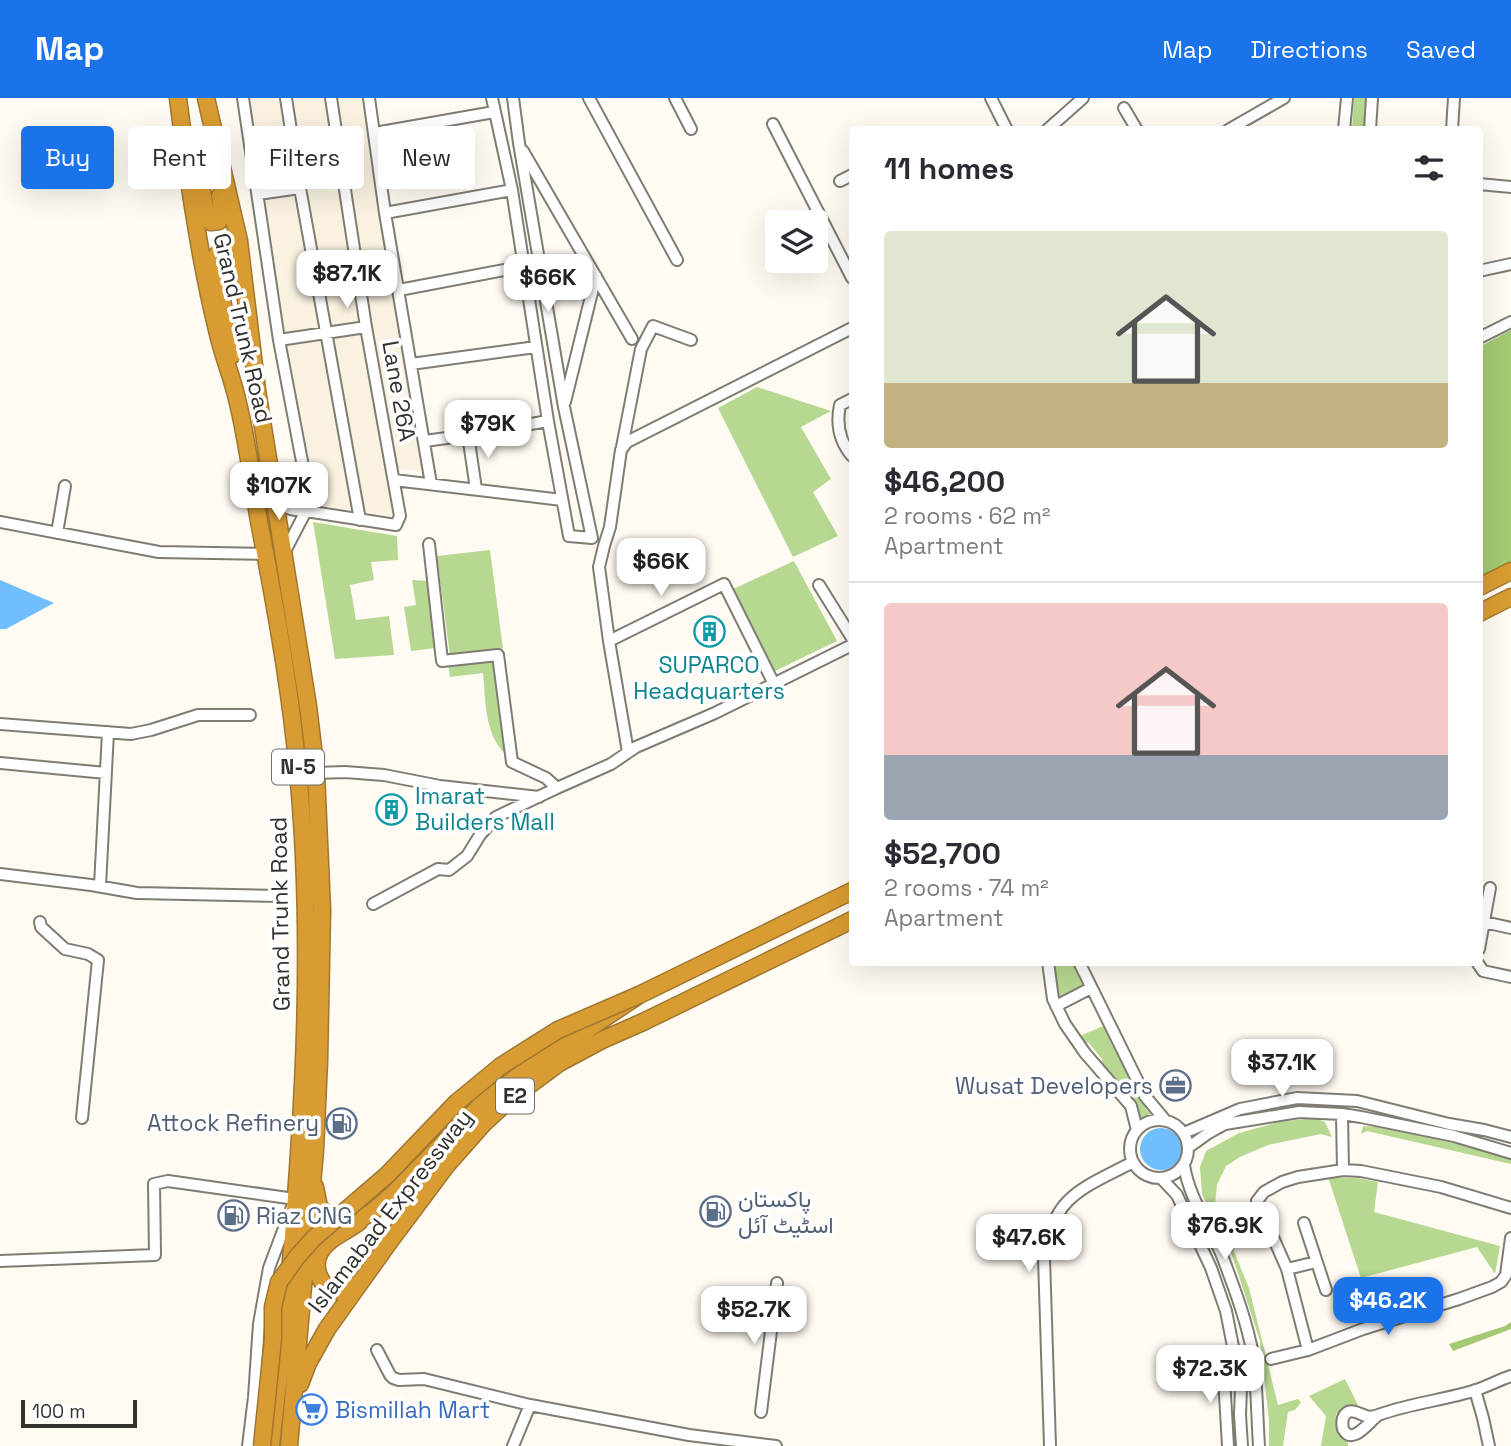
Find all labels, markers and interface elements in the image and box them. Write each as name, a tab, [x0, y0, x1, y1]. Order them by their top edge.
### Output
text: Map	[35, 28, 104, 70]
text: Map	[1162, 34, 1212, 65]
text: Directions	[1250, 34, 1368, 65]
text: Saved	[1406, 34, 1476, 65]
chip: Buy	[21, 126, 114, 189]
chip: Rent	[128, 126, 231, 189]
chip: Filters	[245, 126, 364, 189]
chip: New	[378, 126, 475, 189]
text: 11 homes	[884, 149, 1014, 188]
icon: filters	[1410, 149, 1448, 187]
map controls	[765, 210, 828, 273]
button: layers	[765, 210, 828, 273]
street label: Grand Trunk Road	[207, 230, 279, 426]
pin: $87.1K	[290, 250, 404, 310]
pin: $66K	[507, 254, 589, 314]
text: $87.1K	[312, 258, 382, 288]
text: $66K	[520, 262, 576, 292]
icon: home	[1103, 276, 1229, 402]
street label: Lane 26A	[375, 338, 423, 444]
pin: $79K	[447, 400, 529, 460]
text: $79K	[460, 408, 516, 438]
pin: $107K	[230, 462, 328, 522]
text: $46,200	[884, 462, 1005, 501]
text: $107K	[246, 470, 312, 500]
text: 2 rooms · 62 m²	[884, 501, 1050, 531]
text: Apartment	[884, 531, 1004, 561]
pin: $66K	[620, 538, 702, 598]
text: $66K	[633, 546, 689, 576]
building icon: SUPARCO Headquarters	[692, 614, 726, 648]
icon: home	[1103, 648, 1229, 774]
place label: SUPARCO Headquarters	[633, 650, 785, 706]
road number: N-5	[272, 750, 324, 784]
place label: Imarat Builders Mall	[415, 781, 555, 837]
building icon: Imarat Builders Mall	[375, 792, 409, 826]
street label: Grand Trunk Road	[263, 817, 297, 1011]
text: $52,700	[884, 834, 1001, 873]
text: 2 rooms · 74 m²	[884, 873, 1049, 903]
text: Apartment	[884, 903, 1004, 933]
pin: $37.1K	[1225, 1040, 1339, 1099]
text: $37.1K	[1247, 1047, 1317, 1077]
office icon: Wusat Developers	[1159, 1069, 1193, 1103]
place label: Wusat Developers	[955, 1071, 1153, 1101]
road number: E2	[496, 1079, 534, 1114]
street label: Islamabad Expressway	[301, 1103, 479, 1319]
fuel station icon: Attock Refinery	[325, 1106, 359, 1140]
place label: Attock Refinery	[147, 1108, 319, 1138]
place label: پاکستان اسٹیٹ آئل	[738, 1184, 834, 1240]
fuel station icon: پاکستان اسٹیٹ آئل	[698, 1195, 732, 1229]
fuel station icon: Riaz CNG	[216, 1199, 250, 1233]
place label: Riaz CNG	[256, 1201, 353, 1231]
pin: $76.9K	[1168, 1202, 1282, 1262]
text: $76.9K	[1187, 1210, 1263, 1240]
pin: $47.6K	[972, 1214, 1086, 1274]
text: $47.6K	[992, 1222, 1066, 1252]
pin: $46.2K	[1331, 1278, 1445, 1337]
text: $46.2K	[1349, 1285, 1427, 1315]
pin: $52.7K	[697, 1286, 811, 1346]
text: $52.7K	[717, 1294, 791, 1324]
pin: $72.3K	[1153, 1346, 1267, 1405]
text: $72.3K	[1172, 1353, 1248, 1383]
supermarket icon: Bismillah Mart	[295, 1393, 329, 1427]
place label: Bismillah Mart	[335, 1395, 490, 1425]
scale bar	[21, 1397, 136, 1429]
text: 100 m	[32, 1399, 86, 1424]

